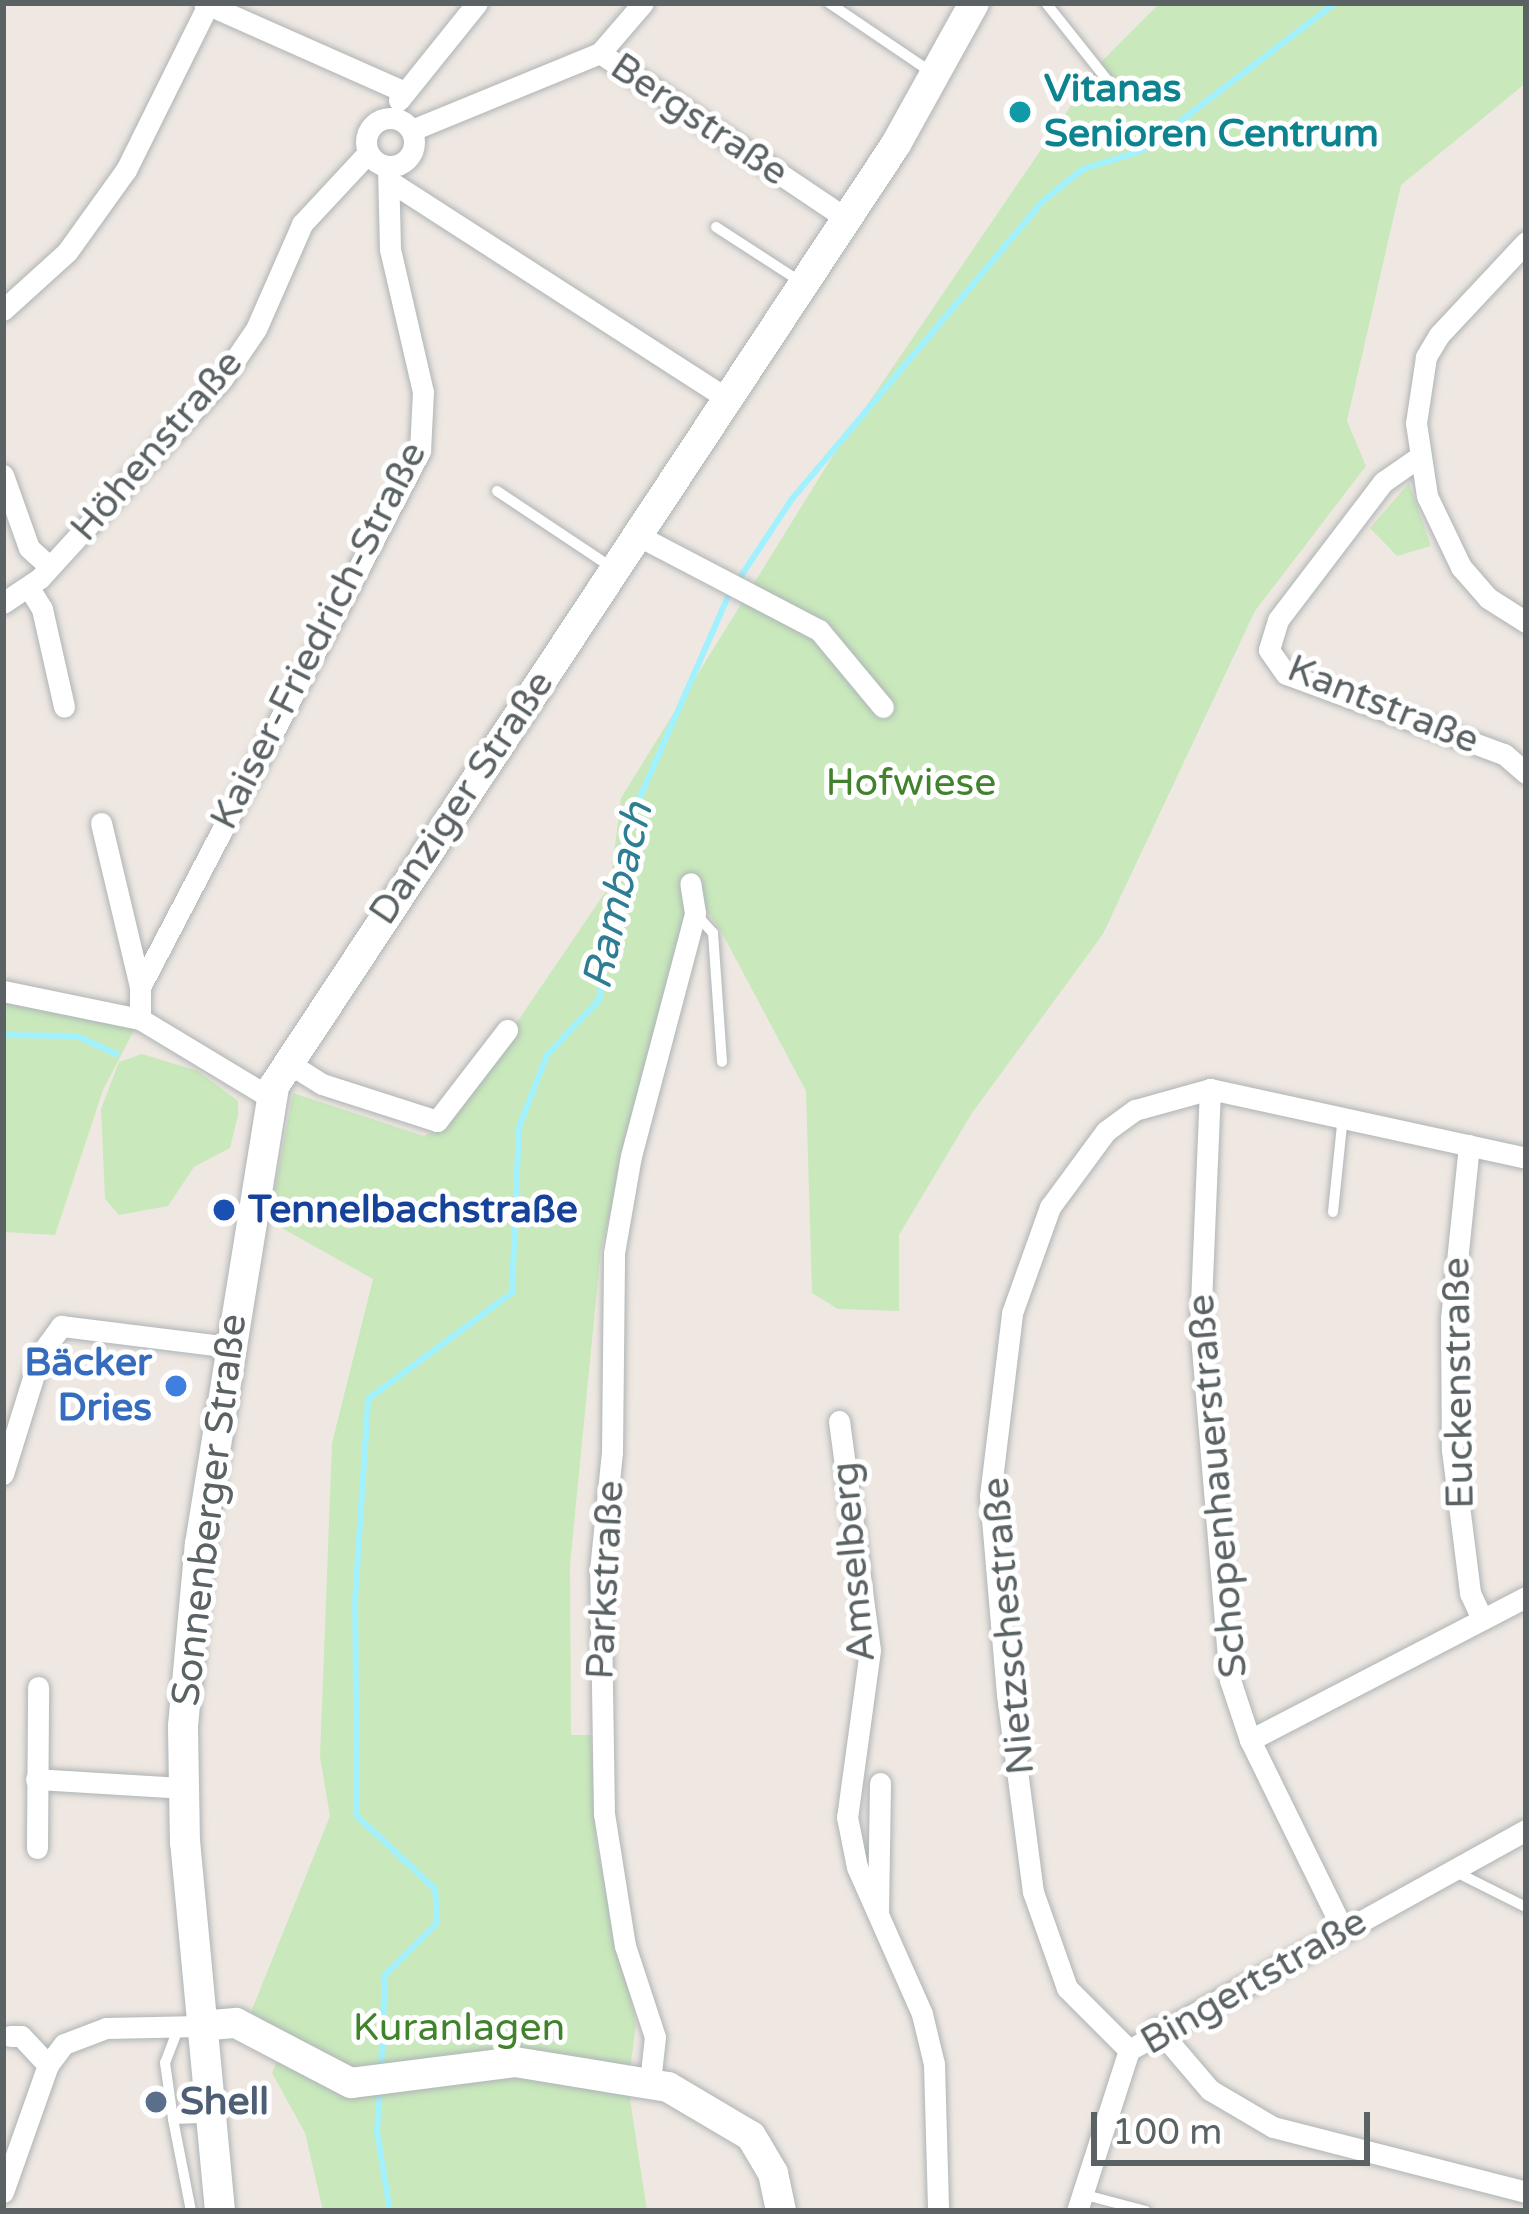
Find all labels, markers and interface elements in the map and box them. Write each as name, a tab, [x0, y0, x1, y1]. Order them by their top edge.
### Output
street label: Bergstraße	[601, 44, 797, 196]
place label: Vitanas Senioren Centrum	[1044, 67, 1379, 158]
marker: Vitanas Senioren Centrum	[1007, 99, 1033, 125]
street label: Höhenstraße	[61, 341, 253, 551]
street label: Kaiser-Friedrich-Straße	[201, 434, 437, 838]
street label: Kantstraße	[1280, 645, 1486, 765]
street label: Danziger Straße	[360, 662, 564, 934]
park label: Hofwiese	[826, 760, 996, 806]
water label: Rambach	[572, 798, 664, 994]
place label: Tennelbachstraße	[248, 1187, 578, 1233]
marker: Tennelbachstraße	[211, 1197, 237, 1223]
street label: Euckenstraße	[1433, 1257, 1485, 1509]
street label: Schopenhauerstraße	[1178, 1292, 1258, 1680]
street label: Sonnenberger Straße	[163, 1311, 257, 1709]
place label: Bäcker Dries	[24, 1341, 152, 1432]
marker: Bäcker Dries	[163, 1373, 189, 1399]
street label: Amselberg	[822, 1460, 886, 1664]
street label: Nietzschestraße	[973, 1475, 1045, 1777]
street label: Parkstraße	[577, 1479, 635, 1681]
street label: Bingertstraße	[1133, 1899, 1375, 2065]
park label: Kuranlagen	[353, 2005, 565, 2051]
place label: Shell	[180, 2079, 269, 2125]
scale bar	[1097, 2088, 1376, 2162]
marker: Shell	[143, 2089, 169, 2115]
text: 100 m	[1112, 2111, 1222, 2154]

